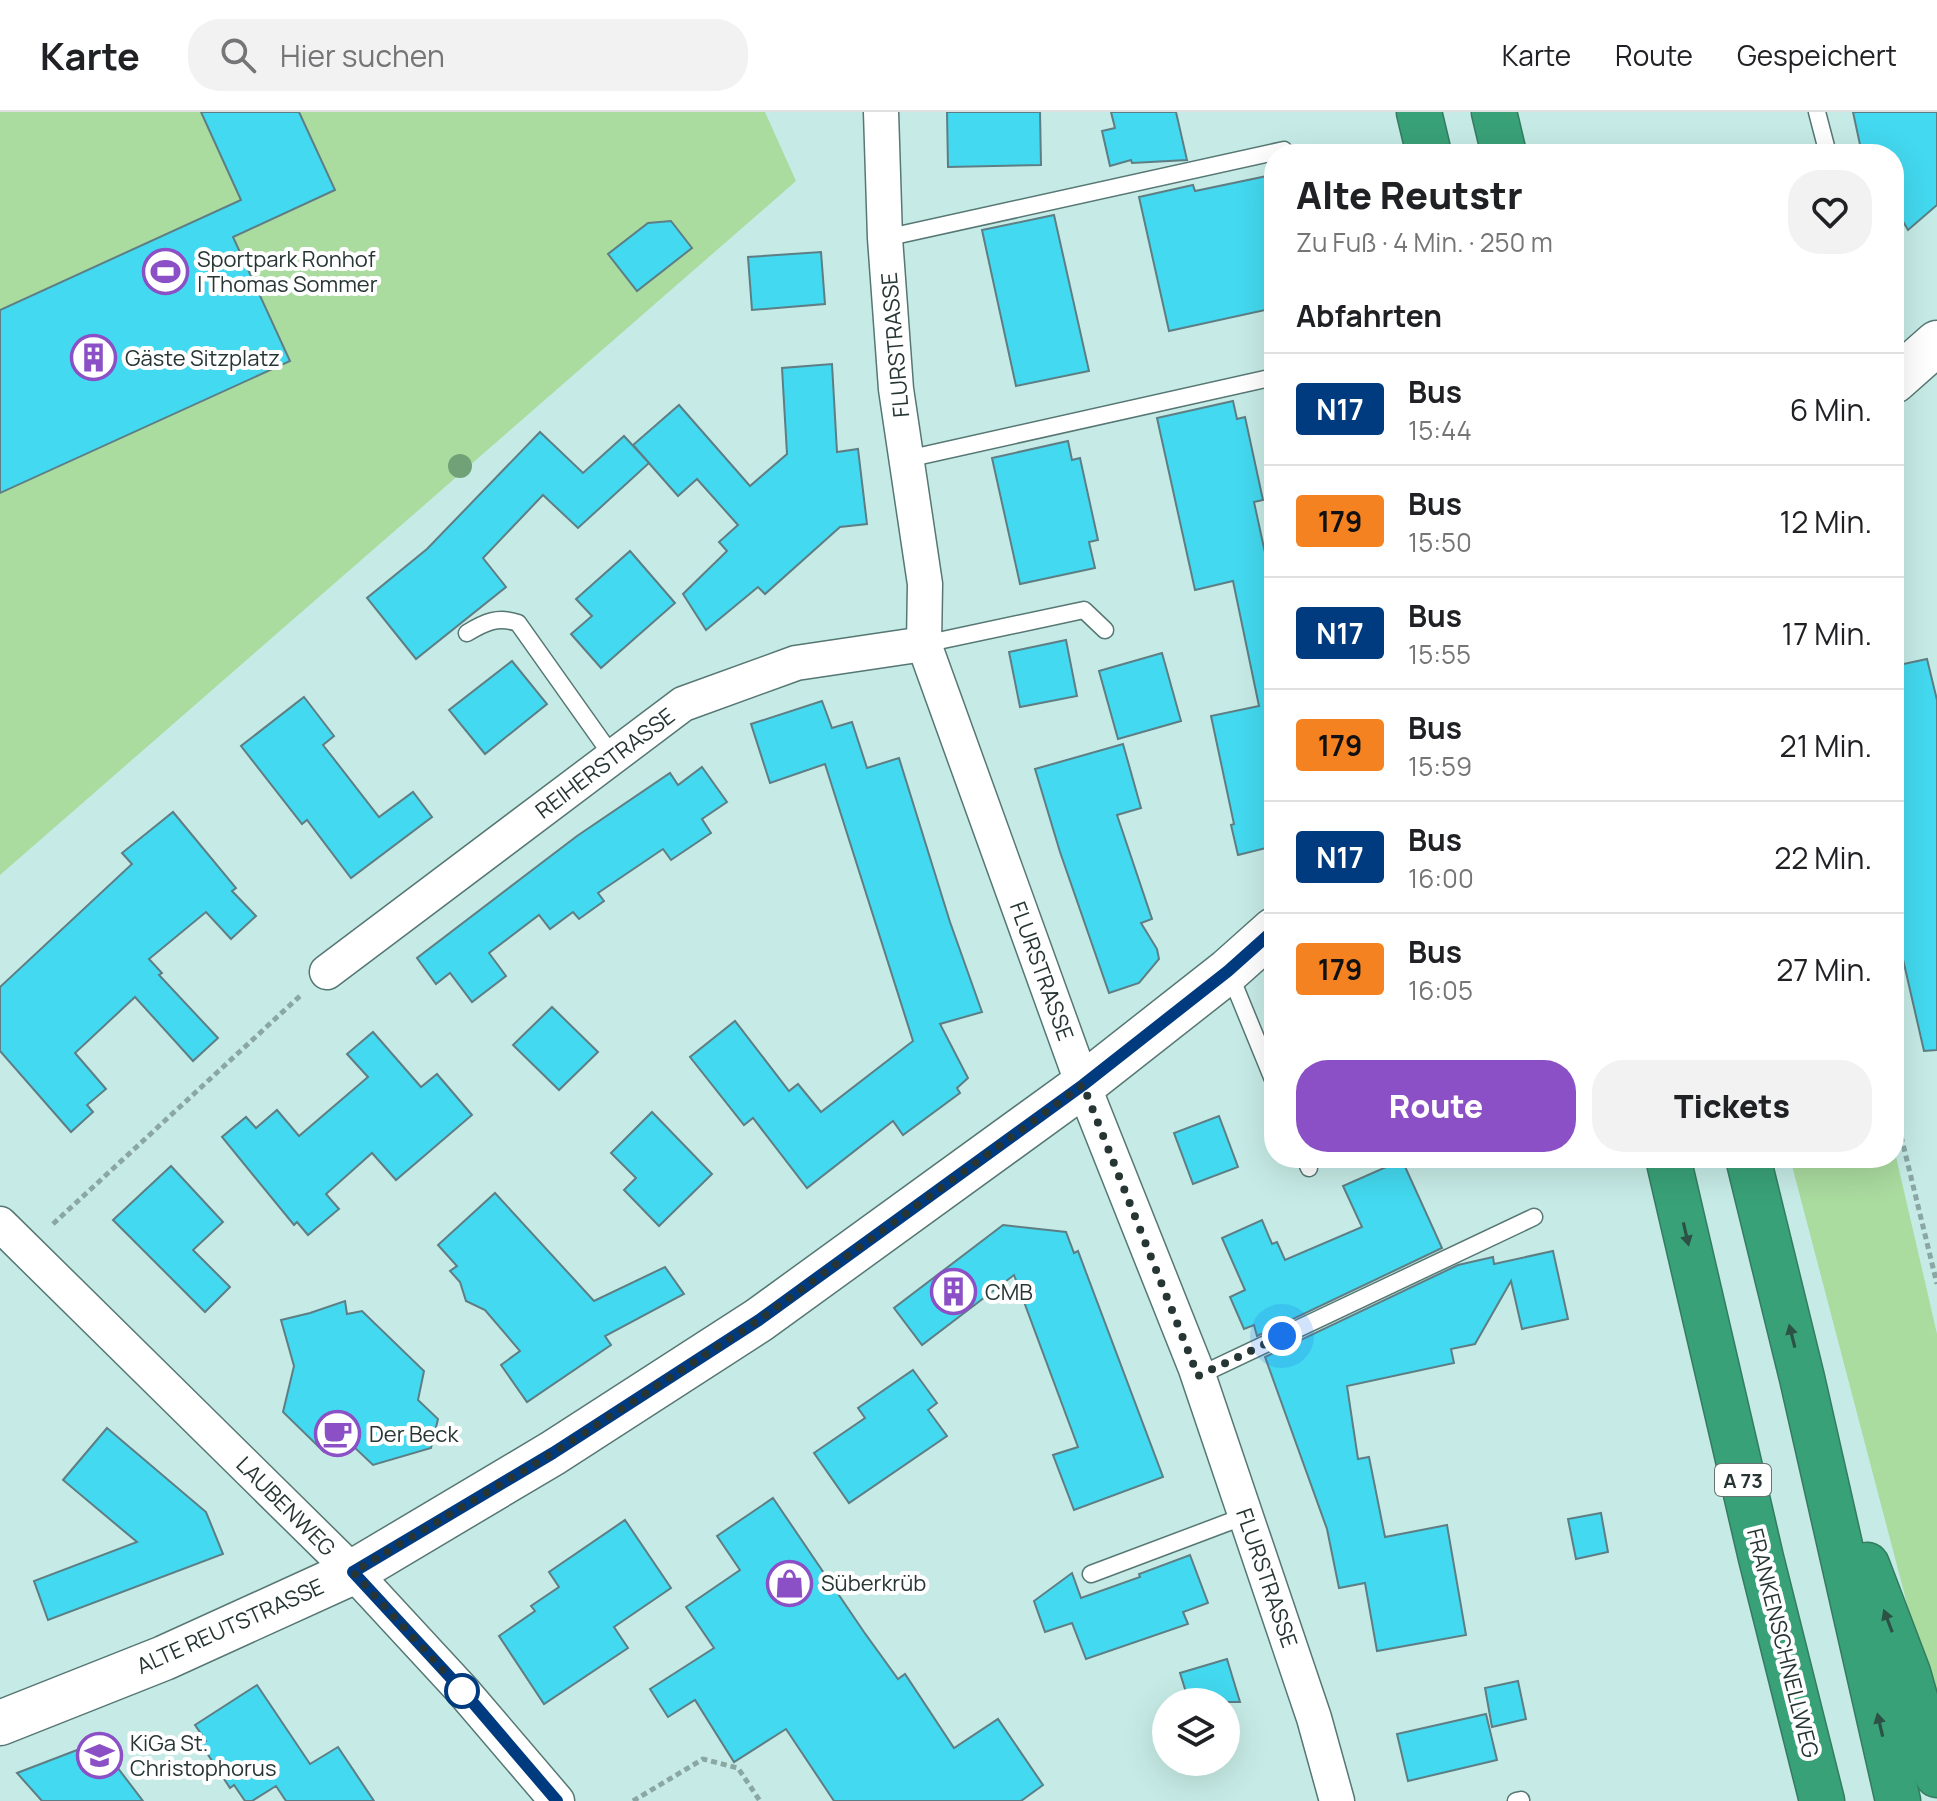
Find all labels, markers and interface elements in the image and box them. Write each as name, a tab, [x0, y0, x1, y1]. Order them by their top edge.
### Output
search box	[188, 19, 748, 91]
text: Karte	[40, 29, 140, 81]
icon: search	[216, 33, 260, 77]
text: Hier suchen	[280, 35, 445, 76]
text: Karte	[1502, 36, 1571, 74]
text: Route	[1615, 36, 1693, 74]
text: Gespeichert	[1737, 36, 1897, 74]
text: Alte Reutstr	[1296, 168, 1523, 220]
button: heart	[1788, 170, 1872, 254]
text: Zu Fuß · 4 Min. · 250 m	[1296, 224, 1553, 260]
place label: Sportpark Ronhof | Thomas Sommer	[197, 244, 378, 299]
sports icon: Sportpark Ronhof | Thomas Sommer	[142, 248, 190, 296]
street label: FLURSTRASSE	[874, 271, 916, 419]
text: Abfahrten	[1296, 295, 1442, 336]
building icon: Gäste Sitzplatz	[70, 334, 118, 382]
place label: Gäste Sitzplatz	[125, 343, 280, 373]
text: Bus	[1408, 371, 1462, 412]
text: 6 Min.	[1790, 389, 1872, 430]
text: N17	[1316, 390, 1364, 428]
text: 15:44	[1408, 412, 1472, 448]
text: Bus	[1408, 483, 1462, 524]
text: 12 Min.	[1780, 501, 1872, 542]
text: 179	[1318, 502, 1362, 540]
text: 15:50	[1408, 524, 1472, 560]
text: Bus	[1408, 595, 1462, 636]
text: 17 Min.	[1782, 613, 1872, 654]
text: N17	[1316, 614, 1364, 652]
text: 15:55	[1408, 636, 1471, 672]
street label: REIHERSTRASSE	[529, 701, 681, 825]
text: Bus	[1408, 707, 1462, 748]
text: 21 Min.	[1780, 725, 1872, 766]
text: 179	[1318, 726, 1362, 764]
text: 15:59	[1408, 748, 1472, 784]
text: Bus	[1408, 819, 1462, 860]
text: 22 Min.	[1774, 837, 1872, 878]
text: N17	[1316, 838, 1364, 876]
text: 16:00	[1408, 860, 1474, 896]
street label: FLURSTRASSE	[1003, 897, 1081, 1045]
text: Bus	[1408, 931, 1462, 972]
text: 27 Min.	[1776, 949, 1872, 990]
text: 179	[1318, 950, 1362, 988]
text: 16:05	[1408, 972, 1473, 1008]
button: Route	[1296, 1060, 1576, 1152]
button: Tickets	[1592, 1060, 1872, 1152]
one-way arrow	[1680, 1222, 1692, 1247]
building icon: CMB	[930, 1268, 978, 1316]
place label: CMB	[985, 1277, 1033, 1307]
your location	[1262, 1316, 1302, 1356]
one-way arrow	[1785, 1323, 1797, 1348]
cafe icon: Der Beck	[314, 1410, 362, 1458]
place label: Der Beck	[369, 1419, 459, 1449]
street label: LAUBENWEG	[230, 1450, 342, 1562]
road number: A 73	[1715, 1464, 1771, 1496]
street label: FLURSTRASSE	[1229, 1504, 1305, 1652]
street label: FRANKENSCHNELLWEG	[1740, 1525, 1826, 1761]
shop icon: Süberkrüb	[766, 1559, 814, 1607]
place label: Süberkrüb	[821, 1568, 926, 1598]
street label: ALTE REUTSTRASSE	[132, 1571, 328, 1681]
one-way arrow	[1881, 1608, 1894, 1632]
unlabelled marker	[445, 1674, 479, 1708]
map controls	[1152, 1688, 1240, 1776]
button: layers	[1152, 1688, 1240, 1776]
one-way arrow	[1874, 1712, 1886, 1737]
place label: KiGa St. Christophorus	[130, 1728, 276, 1783]
school or university icon: KiGa St. Christophorus	[75, 1732, 123, 1780]

